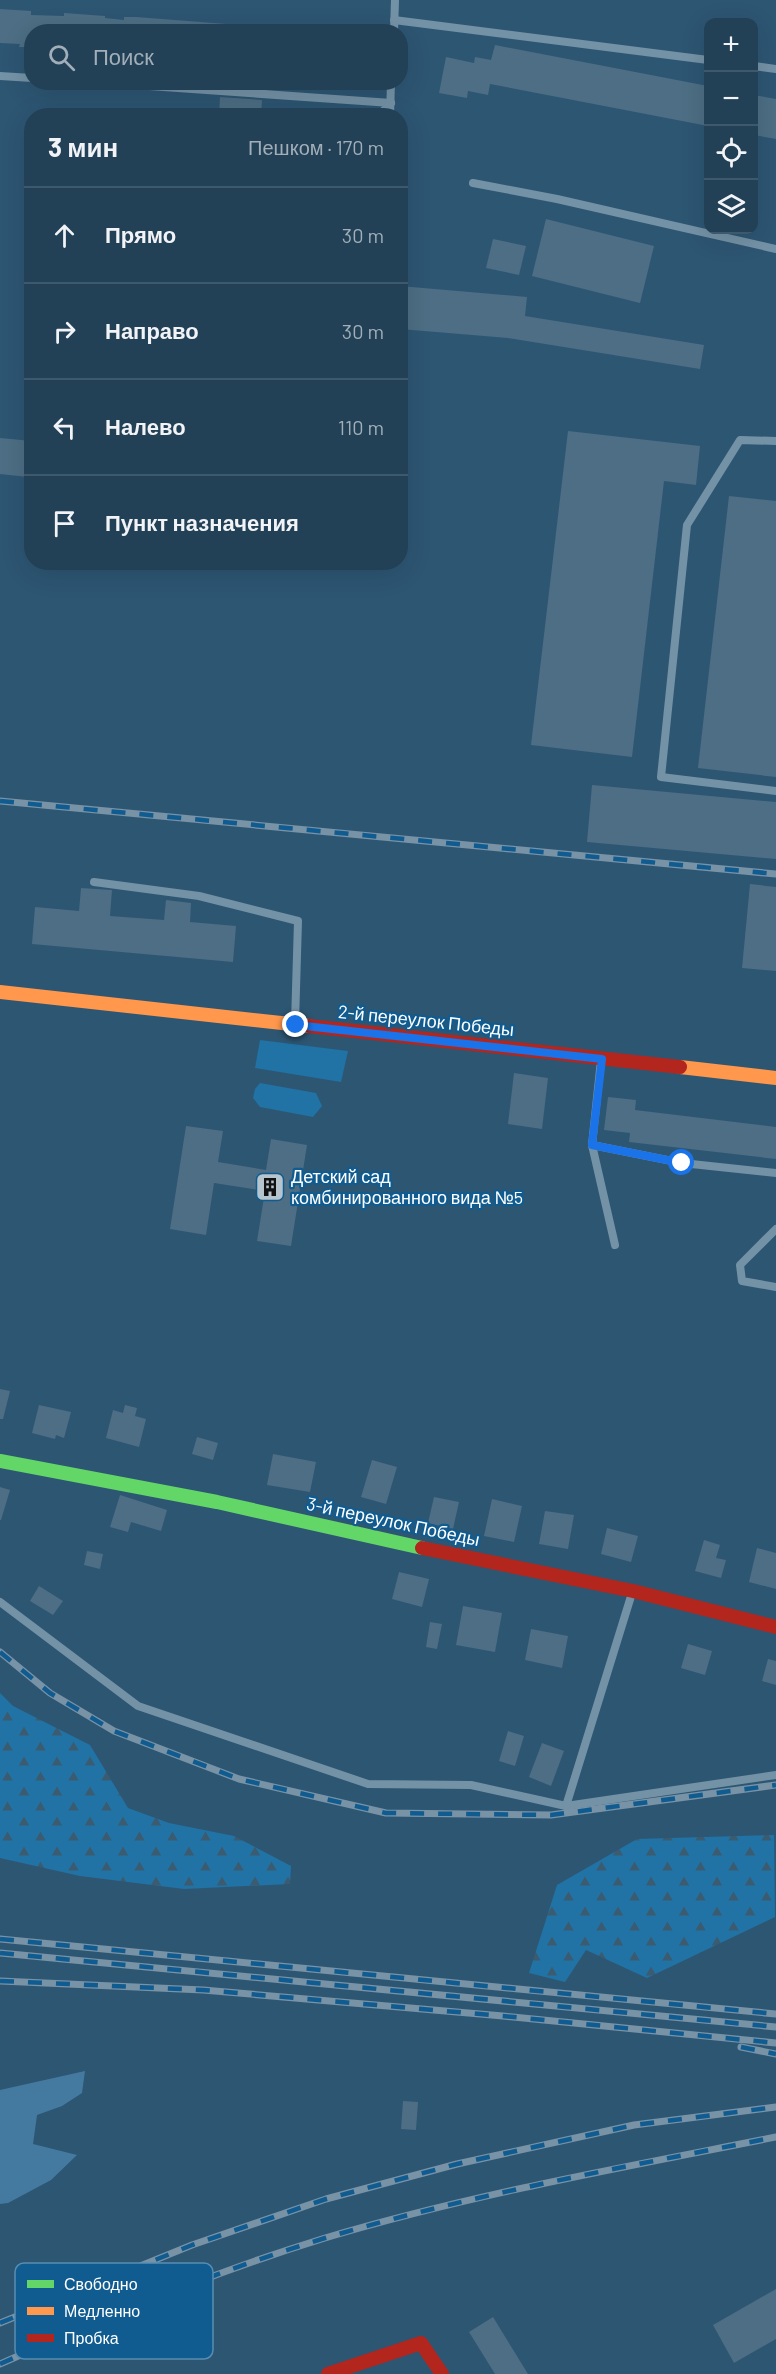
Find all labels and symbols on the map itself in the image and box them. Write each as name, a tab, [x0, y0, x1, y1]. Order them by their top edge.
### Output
street label: 2-й переулок Победы	[337, 1000, 515, 1040]
route end	[282, 1011, 308, 1037]
route start	[668, 1149, 694, 1175]
place label: Детский сад комбинированного вида №5	[291, 1165, 523, 1208]
building icon: Детский сад комбинированного вида №5	[254, 1171, 286, 1203]
street label: 3-й переулок Победы	[305, 1492, 482, 1550]
legend	[15, 2263, 213, 2359]
text: Свободно	[64, 2274, 138, 2293]
text: Медленно	[64, 2301, 140, 2320]
text: Пробка	[64, 2328, 119, 2347]

